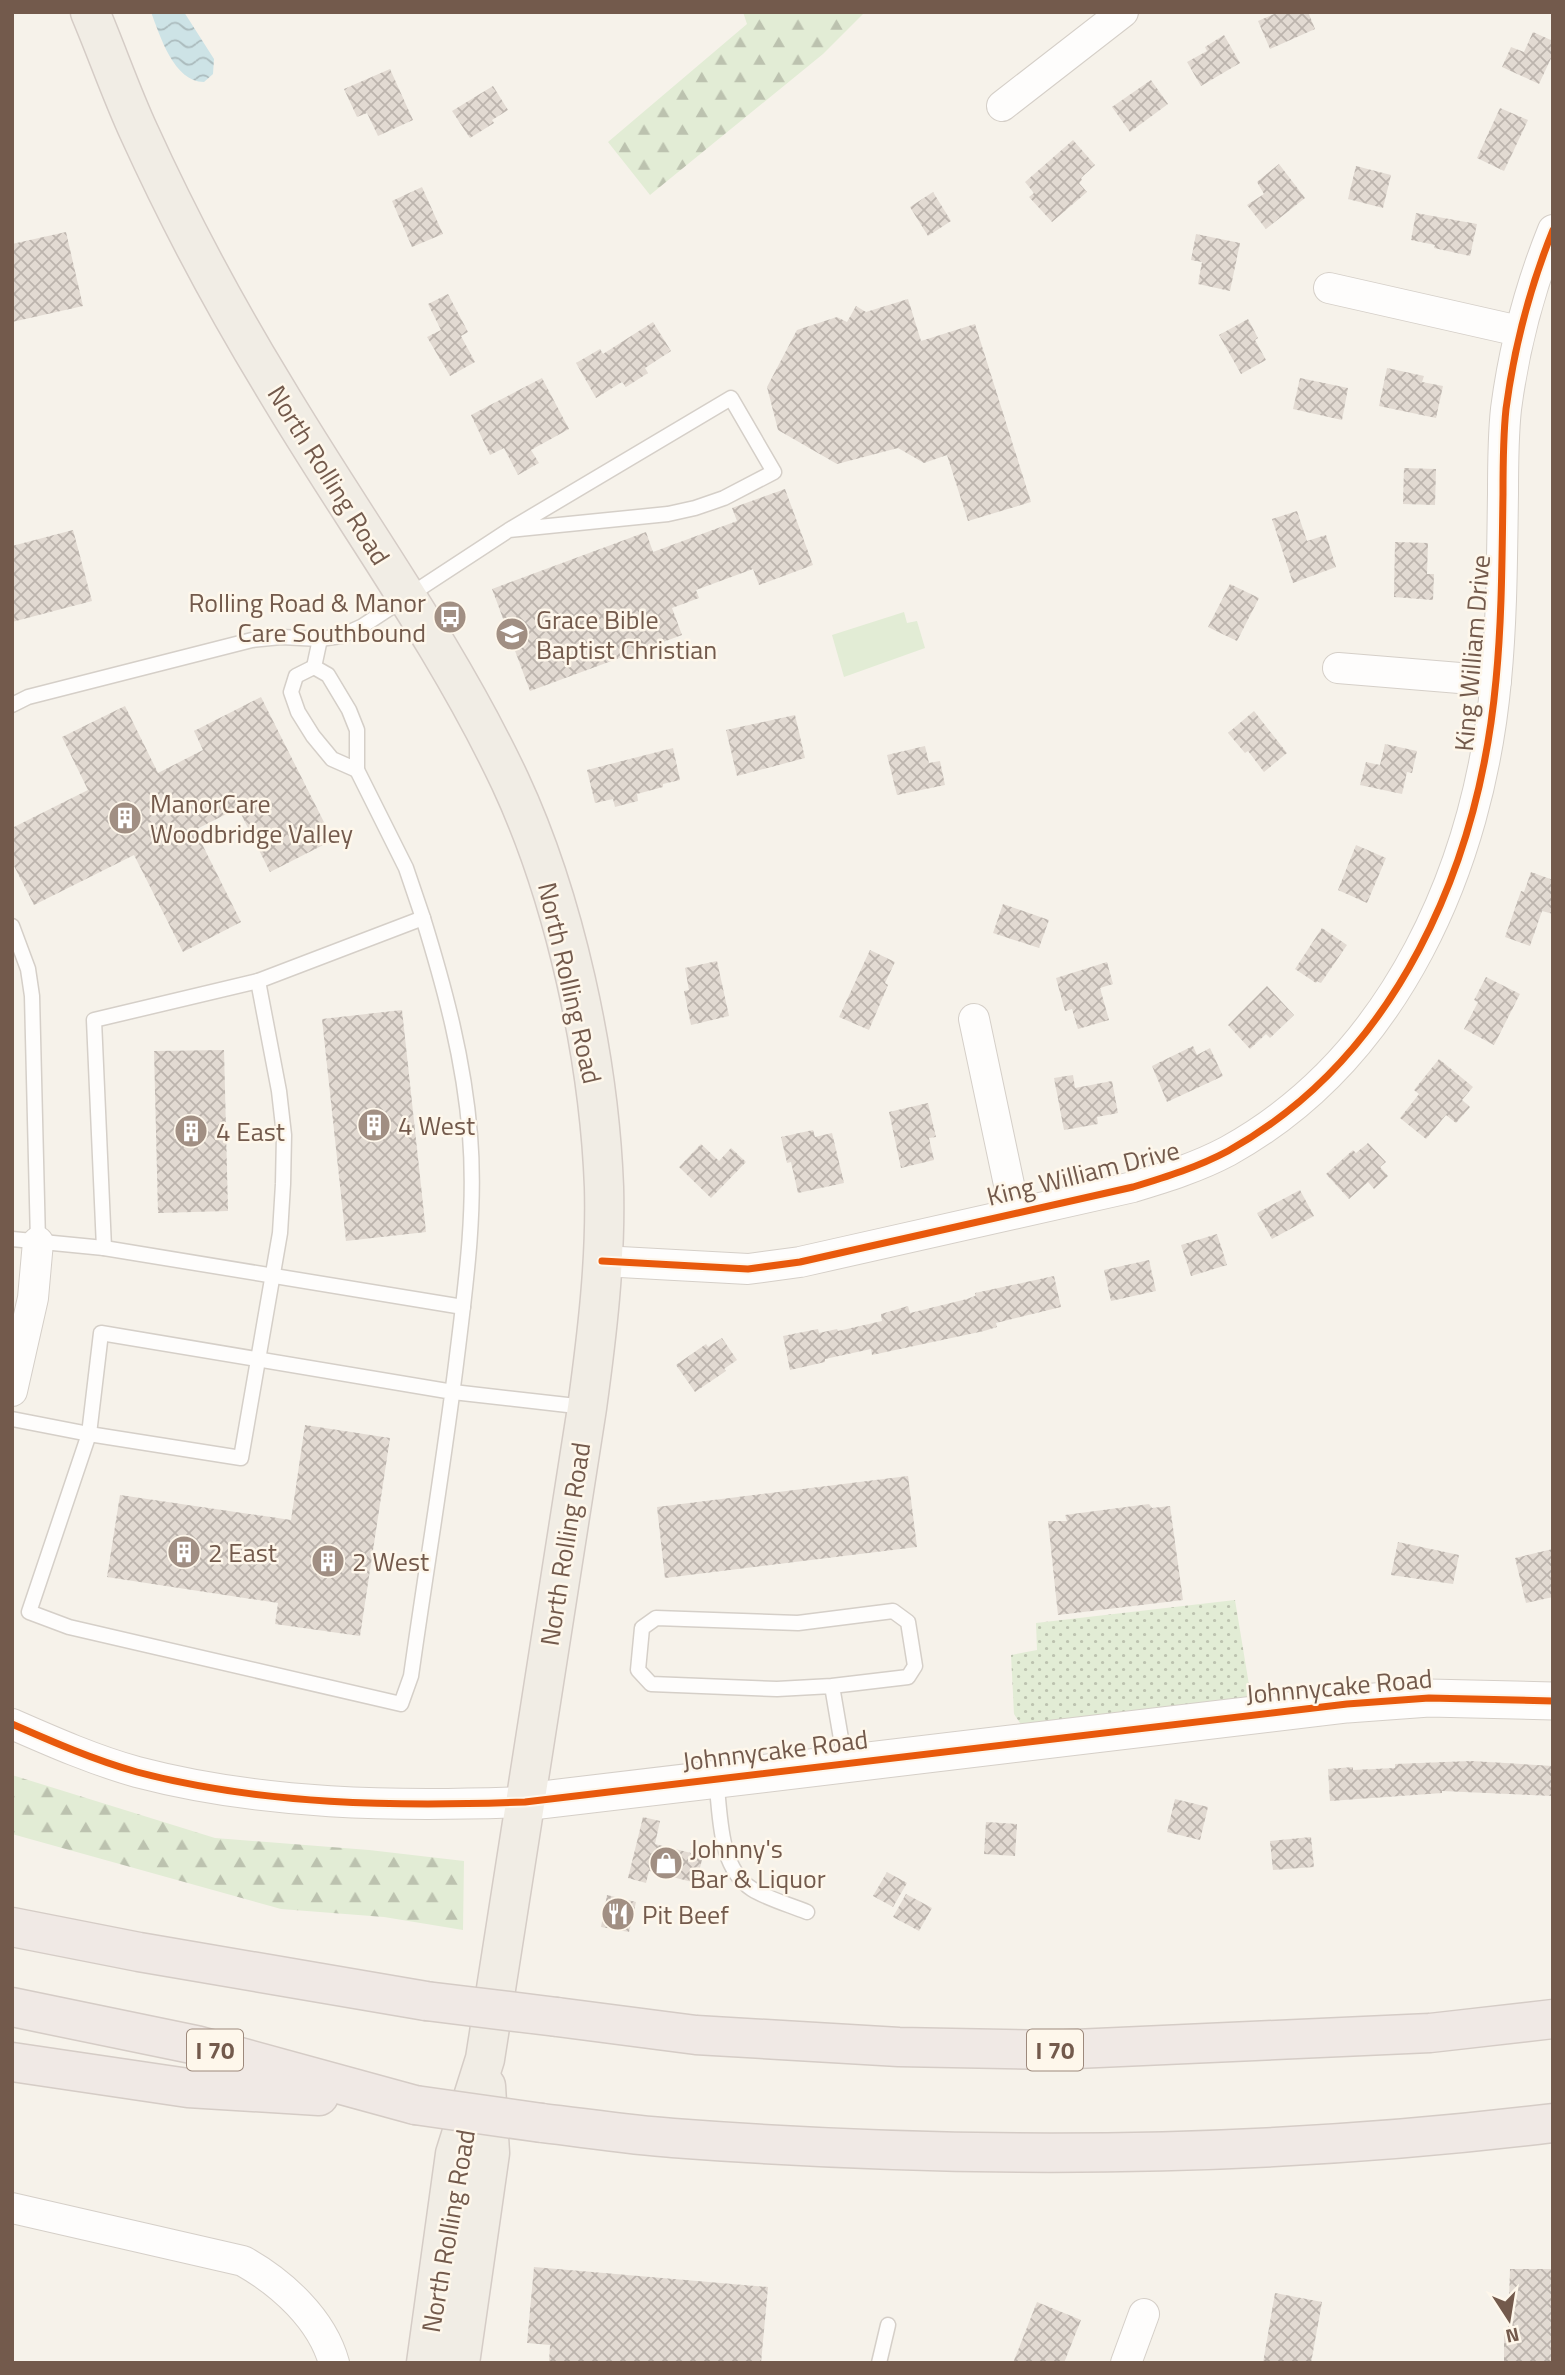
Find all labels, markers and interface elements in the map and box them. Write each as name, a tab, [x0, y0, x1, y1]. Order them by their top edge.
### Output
street label: North Rolling Road	[258, 378, 400, 572]
street label: King William Drive	[1444, 553, 1500, 753]
place label: Rolling Road & Manor Care Southbound	[189, 583, 426, 652]
bus stop icon: Rolling Road & Manor Care Southbound	[431, 598, 469, 636]
place label: Grace Bible Baptist Christian	[536, 600, 717, 669]
school or university icon: Grace Bible Baptist Christian	[493, 615, 531, 653]
place label: ManorCare Woodbridge Valley	[150, 784, 353, 853]
building icon: ManorCare Woodbridge Valley	[106, 799, 144, 837]
street label: North Rolling Road	[528, 878, 612, 1088]
building icon: 4 West	[355, 1106, 393, 1144]
place label: 4 West	[398, 1106, 475, 1145]
building icon: 4 East	[172, 1112, 210, 1150]
place label: 4 East	[216, 1112, 285, 1151]
street label: King William Drive	[983, 1130, 1183, 1216]
street label: North Rolling Road	[530, 1439, 600, 1649]
building icon: 2 East	[165, 1533, 203, 1571]
place label: 2 East	[208, 1533, 277, 1572]
building icon: 2 West	[309, 1542, 347, 1580]
place label: 2 West	[352, 1542, 429, 1581]
street label: Johnnycake Road	[1244, 1658, 1434, 1714]
street label: Johnnycake Road	[680, 1719, 870, 1781]
place label: Johnny's Bar & Liquor	[690, 1829, 826, 1898]
shop icon: Johnny's Bar & Liquor	[647, 1844, 685, 1882]
restaurant icon: Pit Beef	[599, 1895, 637, 1933]
place label: Pit Beef	[642, 1895, 729, 1934]
road number: I 70	[187, 2029, 243, 2070]
road number: I 70	[1027, 2029, 1083, 2070]
street label: North Rolling Road	[411, 2126, 485, 2336]
north arrow	[1474, 2284, 1544, 2354]
text: N	[1503, 2321, 1522, 2352]

